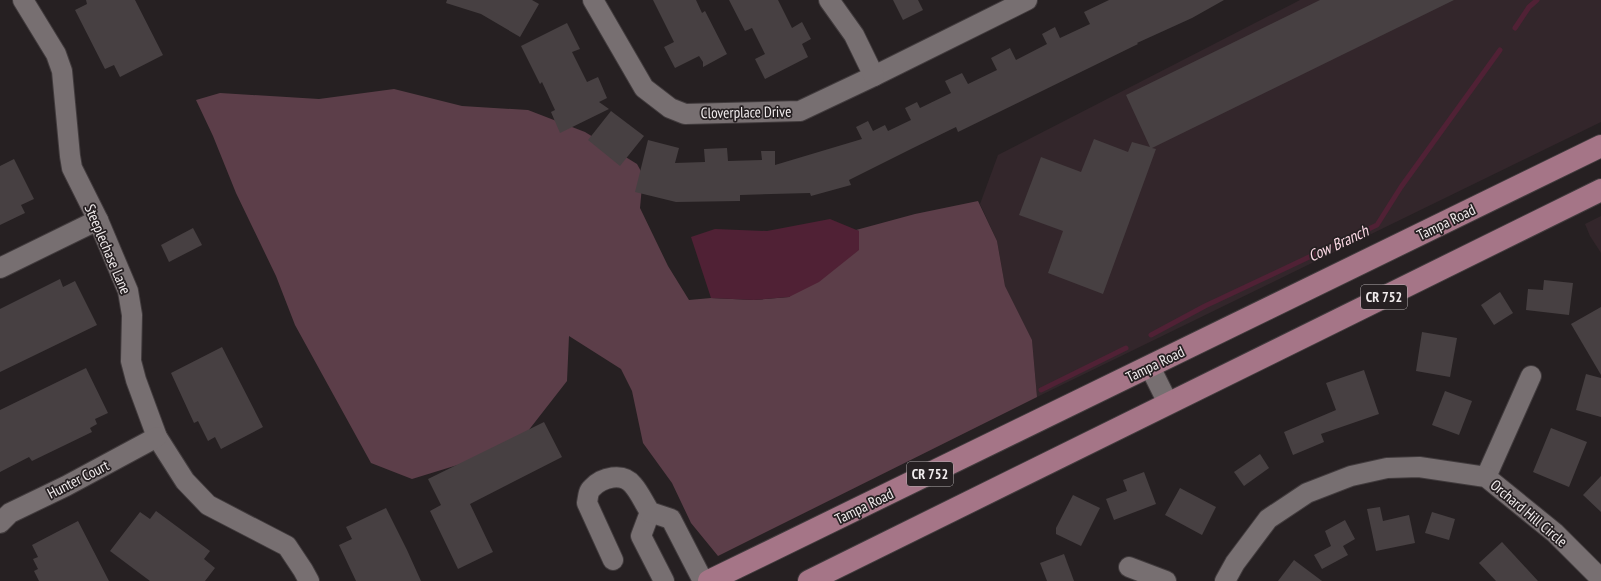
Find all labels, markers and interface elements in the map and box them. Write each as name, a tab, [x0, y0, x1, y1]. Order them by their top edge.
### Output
street label: Cloverplace Drive	[701, 102, 791, 122]
street label: Tampa Road	[1414, 200, 1478, 244]
street label: Steeplechase Lane	[81, 201, 135, 297]
water label: Cow Branch	[1305, 220, 1372, 266]
road number: CR 752	[1361, 285, 1407, 309]
street label: Tampa Road	[1123, 342, 1187, 386]
street label: Hunter Court	[44, 455, 112, 503]
road number: CR 752	[907, 462, 953, 486]
street label: Orchard Hill Circle	[1487, 475, 1571, 551]
street label: Tampa Road	[832, 484, 896, 528]

